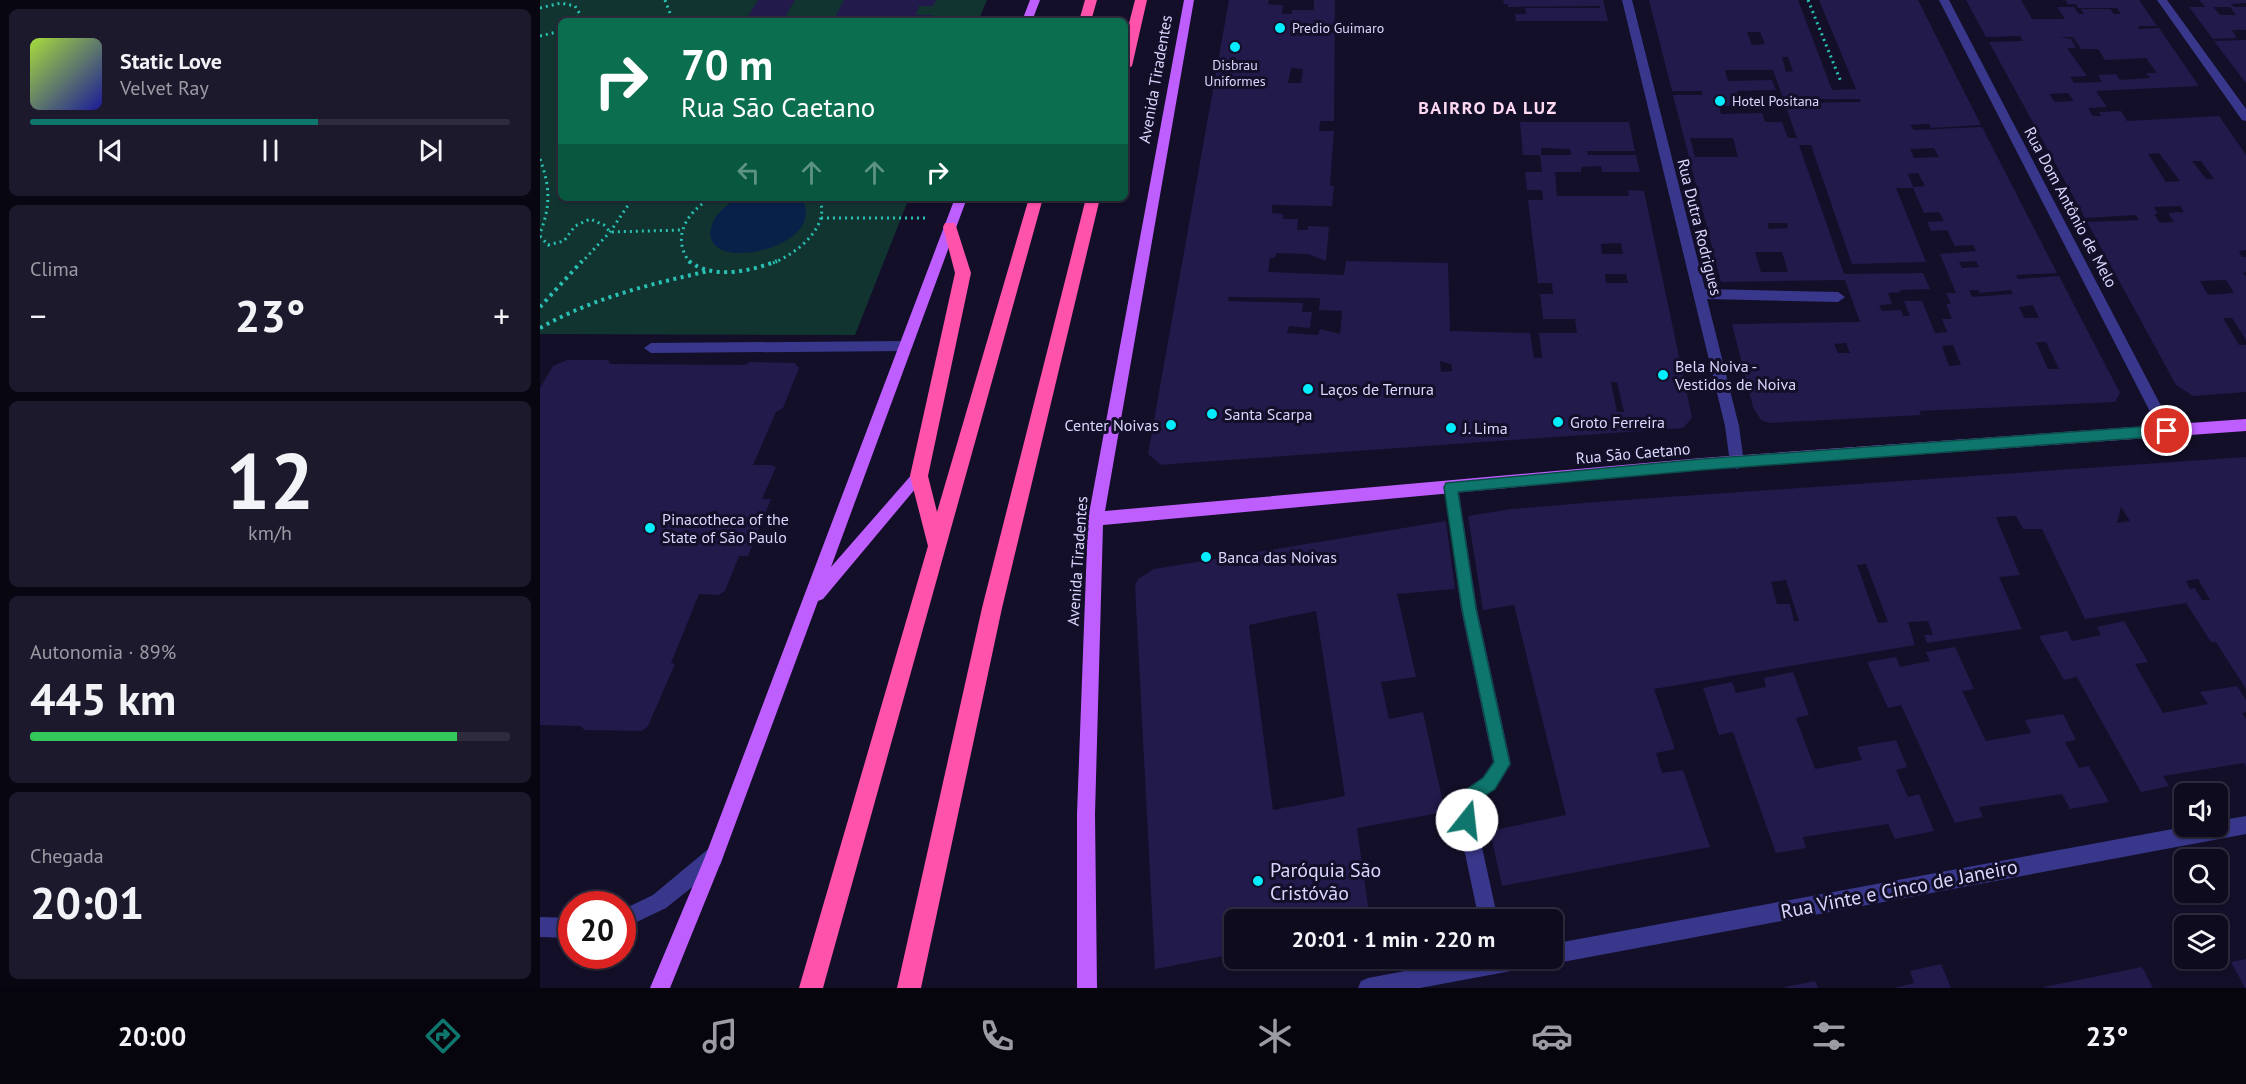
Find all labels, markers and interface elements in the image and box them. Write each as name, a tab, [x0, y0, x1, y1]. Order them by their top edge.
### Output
street label: Avenida Tiradentes	[1134, 13, 1176, 145]
place label: Predio Guimaro	[1292, 19, 1384, 37]
marker: Predio Guimaro	[1273, 21, 1287, 35]
text: 70 m	[681, 37, 773, 92]
marker: Disbrau Uniformes	[1228, 40, 1242, 54]
icon: right	[582, 42, 660, 120]
text: Static Love	[120, 47, 222, 75]
place label: Disbrau Uniformes	[1204, 56, 1266, 90]
text: Velvet Ray	[120, 75, 209, 101]
text: Rua São Caetano	[681, 90, 875, 124]
place label: Hotel Positana	[1732, 92, 1819, 110]
marker: Hotel Positana	[1713, 94, 1727, 108]
district label: BAIRRO DA LUZ	[1418, 96, 1558, 119]
street label: Rua Dom Antônio de Melo	[2020, 123, 2122, 291]
icon: previous	[94, 134, 127, 167]
icon: pause	[254, 134, 287, 167]
icon: next	[414, 134, 447, 167]
icon: left	[732, 156, 765, 189]
icon: ahead	[795, 156, 828, 189]
icon: ahead	[858, 156, 891, 189]
icon: right	[921, 156, 954, 189]
street label: Rua Dutra Rodrigues	[1673, 157, 1727, 298]
text: Clima	[30, 256, 79, 282]
text: 23°	[235, 286, 305, 344]
text: −	[30, 294, 47, 337]
text: +	[493, 294, 510, 337]
place label: Bela Noiva - Vestidos de Noiva	[1674, 356, 1796, 394]
marker: Bela Noiva - Vestidos de Noiva	[1656, 368, 1670, 382]
place label: Laços de Ternura	[1320, 379, 1434, 399]
marker: Laços de Ternura	[1301, 382, 1315, 396]
place label: Santa Scarpa	[1224, 404, 1313, 424]
pin	[2141, 405, 2192, 456]
marker: Santa Scarpa	[1205, 407, 1219, 421]
place label: Groto Ferreira	[1570, 412, 1665, 432]
icon: arrive	[2150, 414, 2183, 447]
place label: Center Noivas	[1064, 415, 1159, 435]
marker: Groto Ferreira	[1551, 415, 1565, 429]
marker: Center Noivas	[1164, 418, 1178, 432]
place label: J. Lima	[1462, 418, 1508, 438]
marker: J. Lima	[1444, 421, 1458, 435]
text: 12	[226, 430, 314, 531]
street label: Rua São Caetano	[1575, 438, 1691, 468]
street label: Avenida Tiradentes	[1062, 495, 1092, 627]
place label: Pinacotheca of the State of São Paulo	[662, 509, 789, 547]
text: km/h	[248, 520, 292, 546]
marker: Pinacotheca of the State of São Paulo	[643, 521, 657, 535]
place label: Banca das Noivas	[1218, 547, 1337, 567]
marker: Banca das Noivas	[1199, 550, 1213, 564]
text: Autonomia · 89%	[30, 639, 176, 665]
text: 445 km	[30, 669, 176, 727]
map controls	[2174, 783, 2228, 969]
button: sound	[2174, 783, 2228, 837]
position arrow	[1435, 788, 1499, 852]
text: Chegada	[30, 843, 104, 869]
button: search	[2174, 849, 2228, 903]
street label: Rua Vinte e Cinco de Janeiro	[1778, 853, 2020, 925]
place label: Paróquia São Cristóvão	[1270, 857, 1381, 906]
text: 20:01	[30, 873, 144, 931]
marker: Paróquia São Cristóvão	[1251, 874, 1265, 888]
speed limit sign: 20	[558, 891, 636, 969]
button: layers	[2174, 915, 2228, 969]
text: 20:01 · 1 min · 220 m	[1292, 925, 1495, 953]
icon: directions	[422, 1015, 464, 1057]
icon: music	[699, 1015, 741, 1057]
icon: phone	[976, 1015, 1018, 1057]
icon: climate	[1254, 1015, 1296, 1057]
icon: car	[1531, 1015, 1573, 1057]
icon: filters	[1808, 1015, 1850, 1057]
text: 20:00	[118, 1019, 186, 1053]
text: 23°	[2086, 1019, 2128, 1053]

